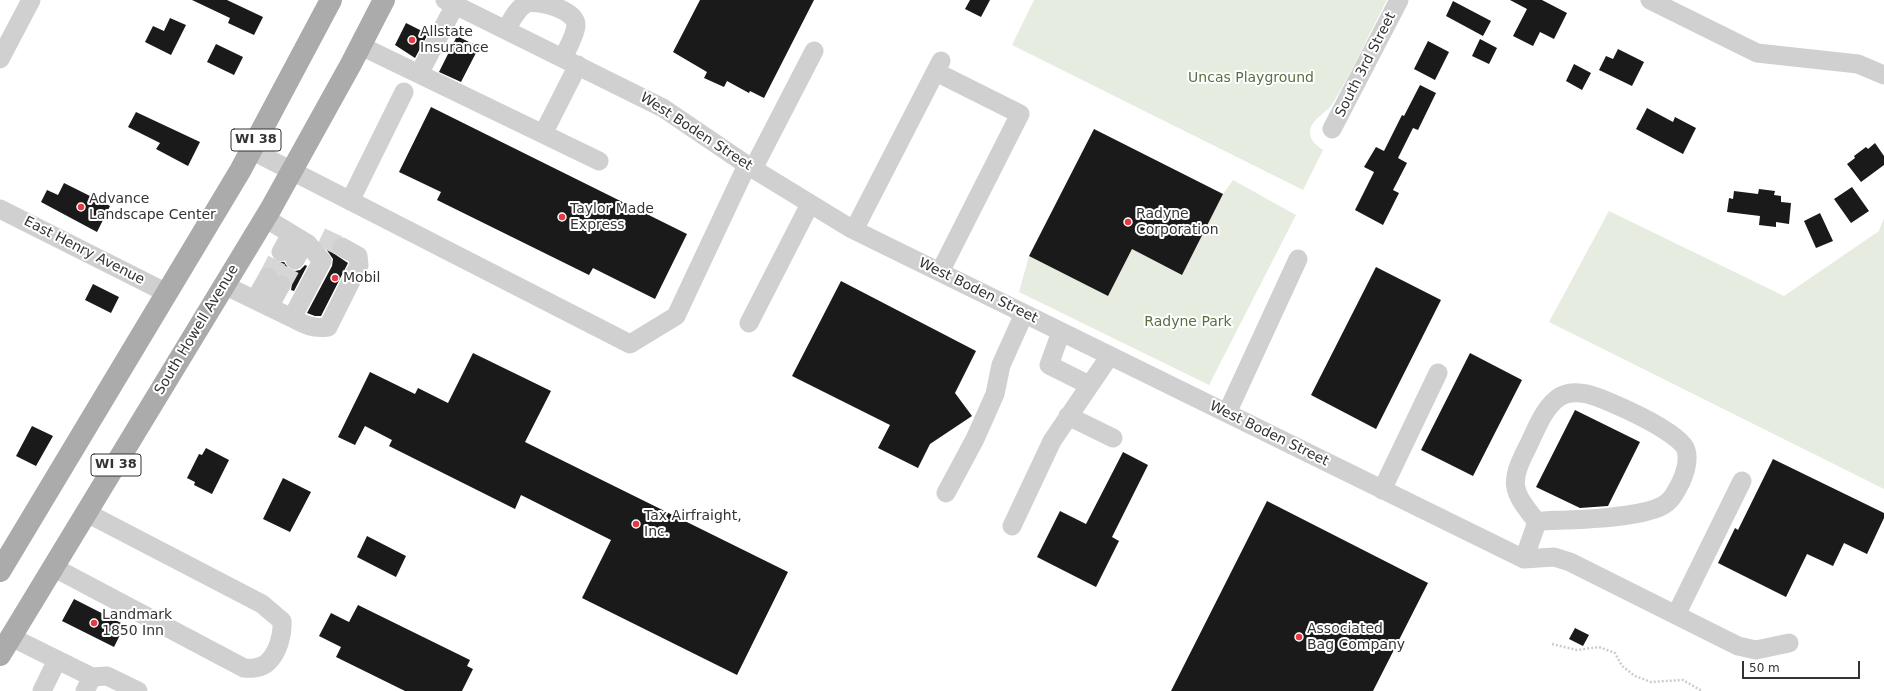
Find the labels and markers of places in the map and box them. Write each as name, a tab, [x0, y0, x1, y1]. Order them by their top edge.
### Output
place label: Allstate Insurance	[420, 24, 489, 56]
marker: Allstate Insurance	[407, 35, 417, 45]
place label: Advance Landscape Center	[89, 191, 216, 224]
place label: Taylor Made Express	[570, 201, 654, 234]
marker: Advance Landscape Center	[76, 202, 86, 212]
place label: Radyne Corporation	[1136, 206, 1219, 238]
marker: Taylor Made Express	[557, 212, 567, 222]
marker: Radyne Corporation	[1123, 217, 1133, 227]
place label: Mobil	[343, 270, 380, 286]
marker: Mobil	[330, 273, 340, 283]
place label: Tax Airfraight, Inc.	[644, 508, 742, 540]
marker: Tax Airfraight, Inc.	[631, 519, 641, 529]
place label: Landmark 1850 Inn	[102, 607, 172, 640]
marker: Landmark 1850 Inn	[89, 618, 99, 628]
place label: Associated Bag Company	[1307, 621, 1405, 654]
marker: Associated Bag Company	[1294, 632, 1304, 642]

